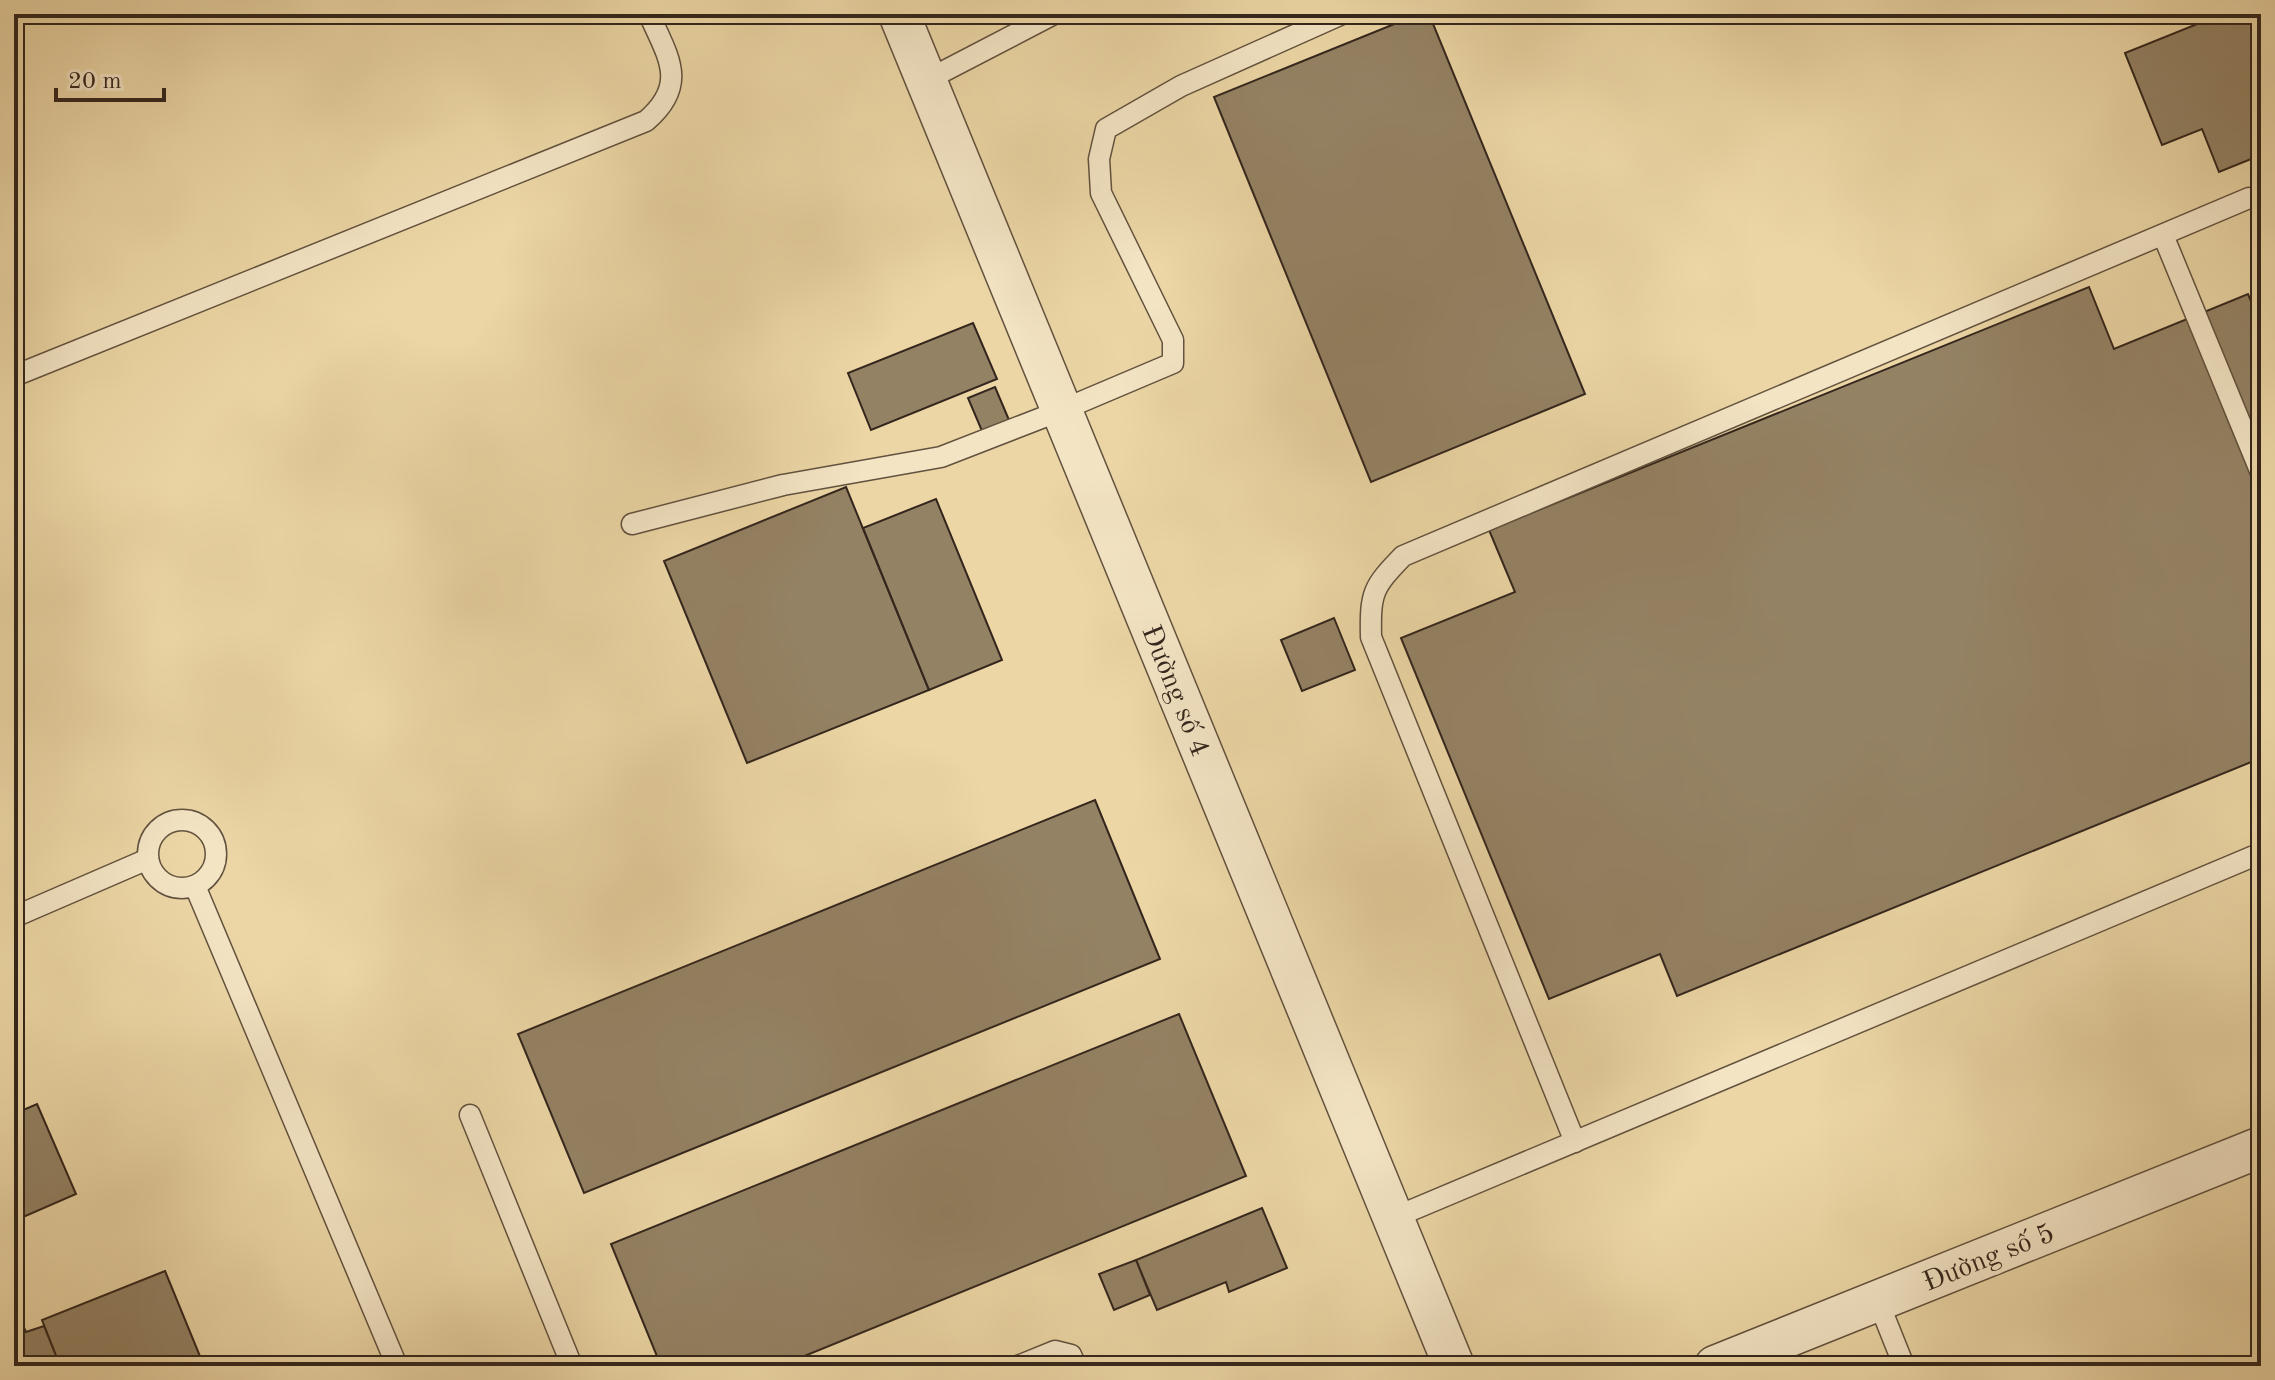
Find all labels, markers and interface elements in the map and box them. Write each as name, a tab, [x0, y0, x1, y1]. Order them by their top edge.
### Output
scale bar	[56, 52, 164, 102]
text: 20 m	[68, 70, 122, 94]
street label: Đường số 4	[1135, 621, 1214, 761]
street label: Đường số 5	[1919, 1219, 2059, 1298]

